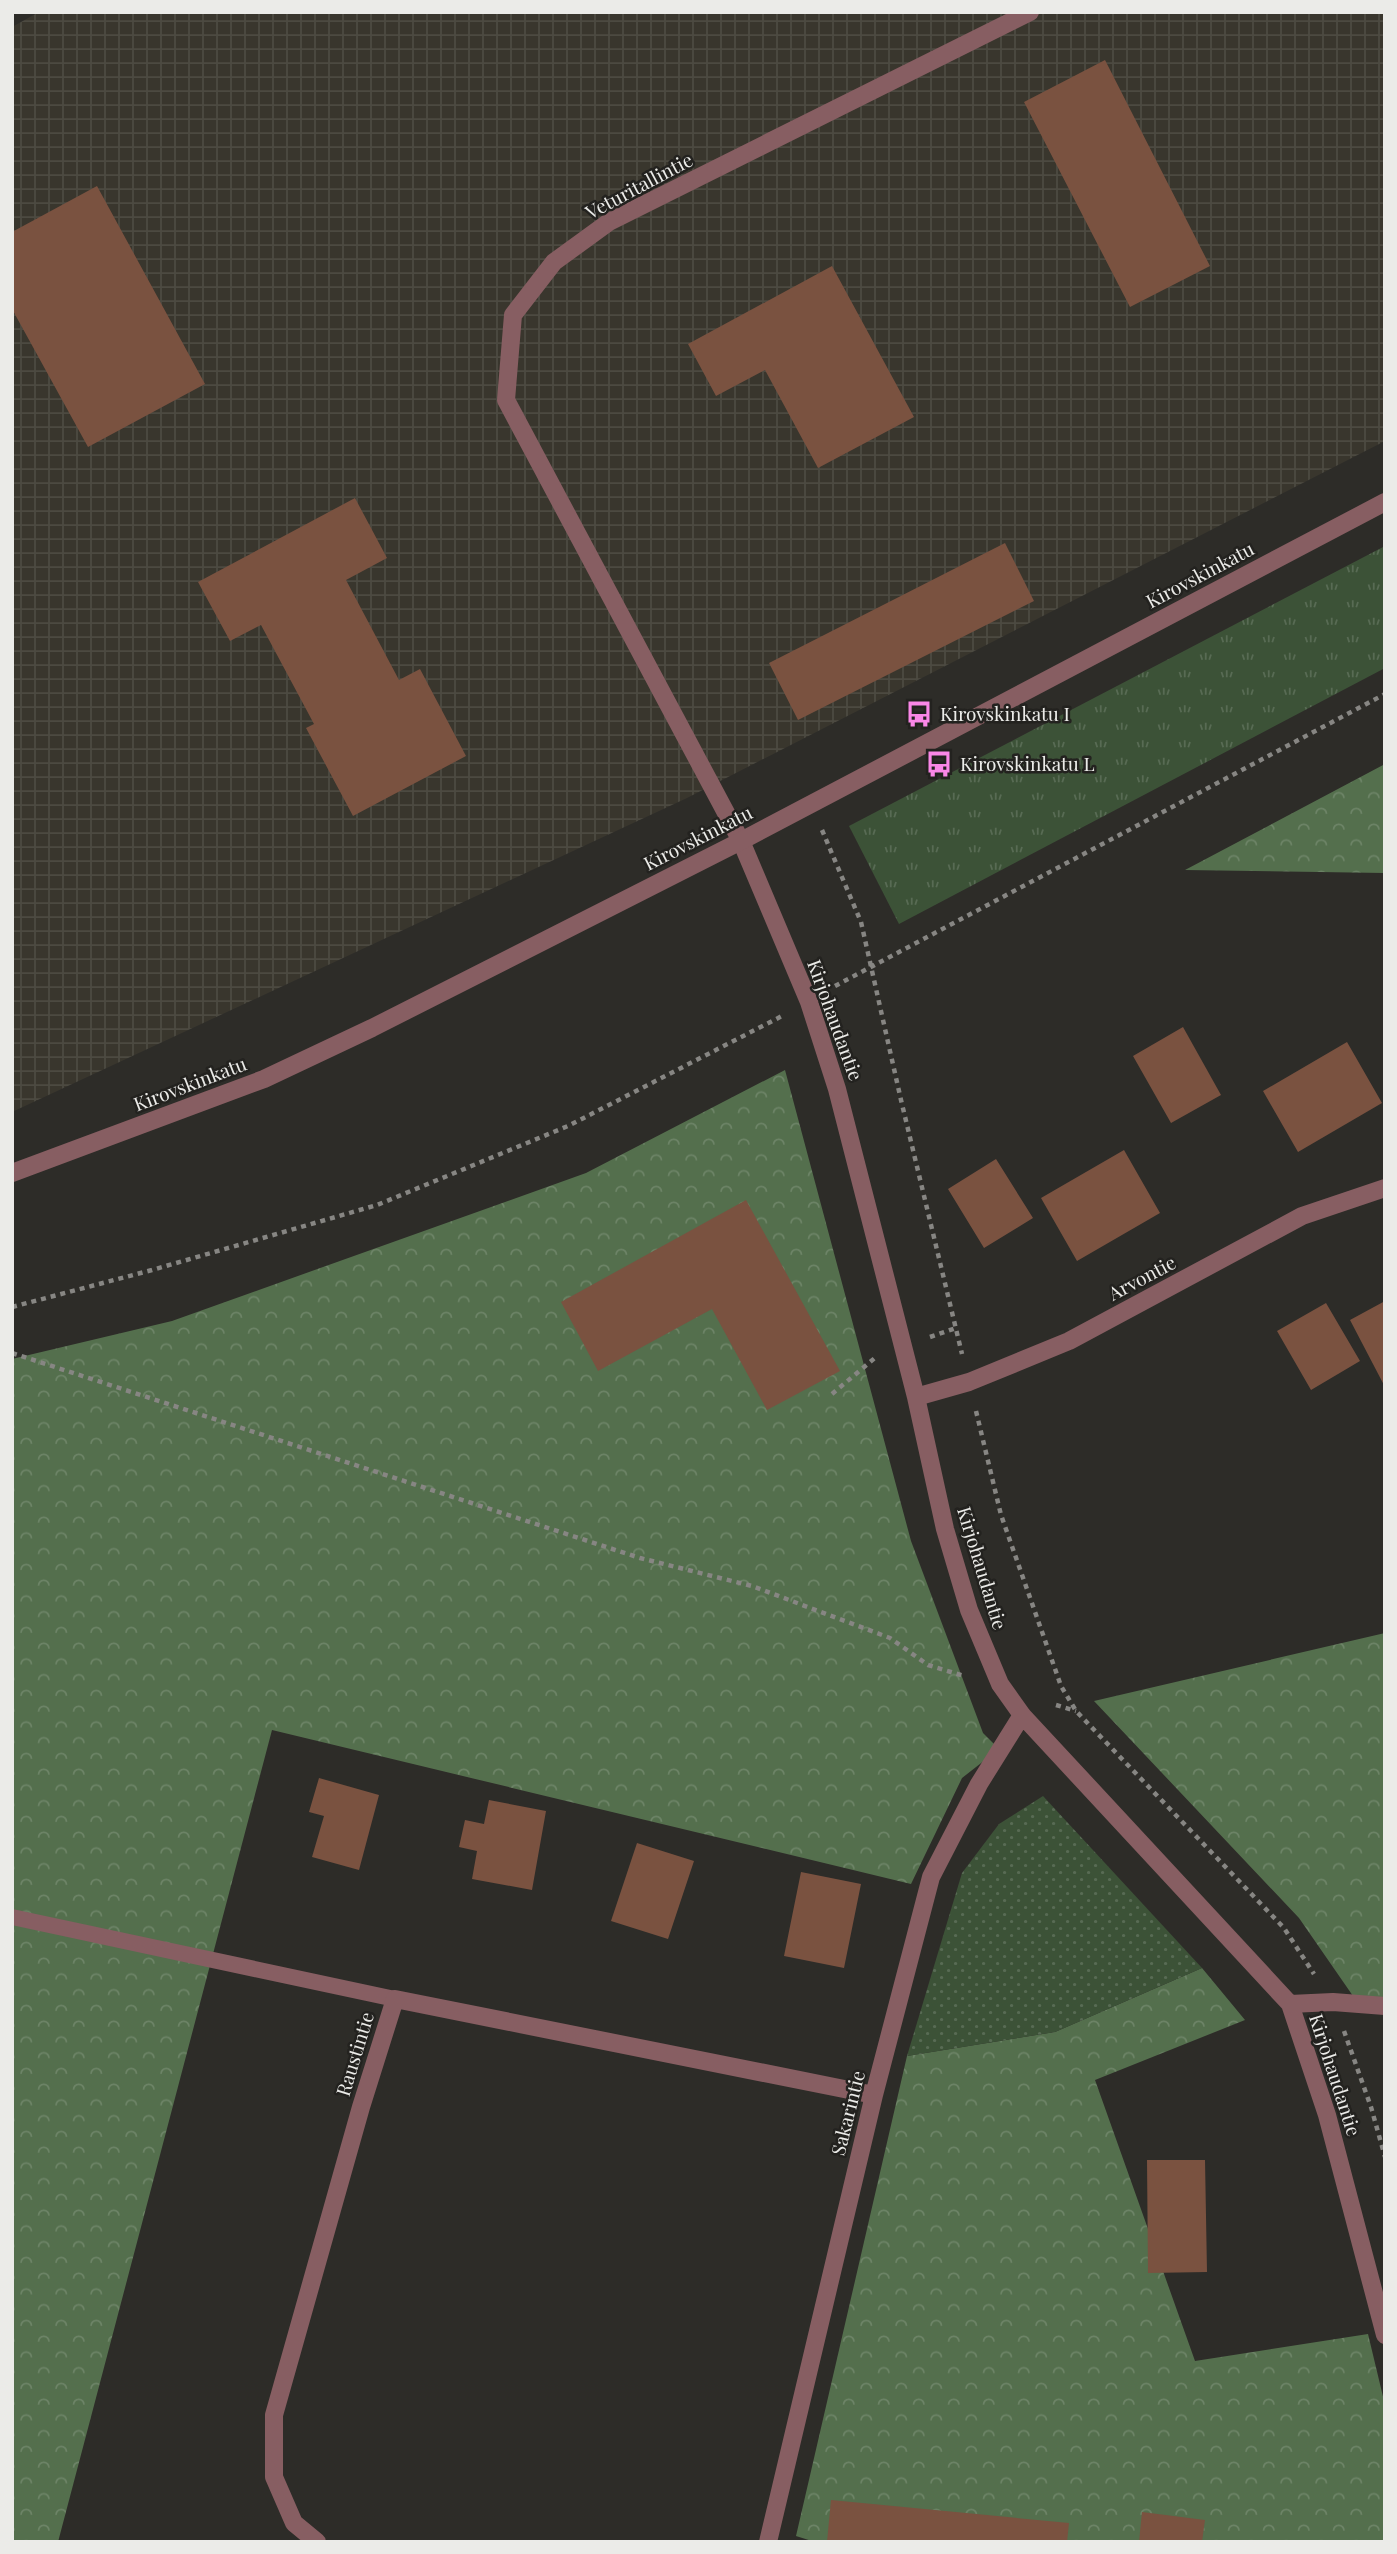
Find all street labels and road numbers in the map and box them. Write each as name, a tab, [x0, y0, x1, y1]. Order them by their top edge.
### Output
street label: Veturitallintie	[579, 146, 697, 225]
street label: Kirovskinkatu	[1141, 535, 1258, 613]
street label: Kirovskinkatu	[639, 799, 756, 876]
street label: Kirjohaudantie	[802, 955, 870, 1084]
street label: Kirovskinkatu	[129, 1050, 250, 1117]
street label: Arvontie	[1102, 1248, 1180, 1306]
street label: Kirjohaudantie	[952, 1503, 1014, 1632]
street label: Raustintie	[329, 2008, 379, 2099]
street label: Kirjohaudantie	[1304, 2010, 1368, 2139]
street label: Sakarintie	[824, 2068, 870, 2158]

